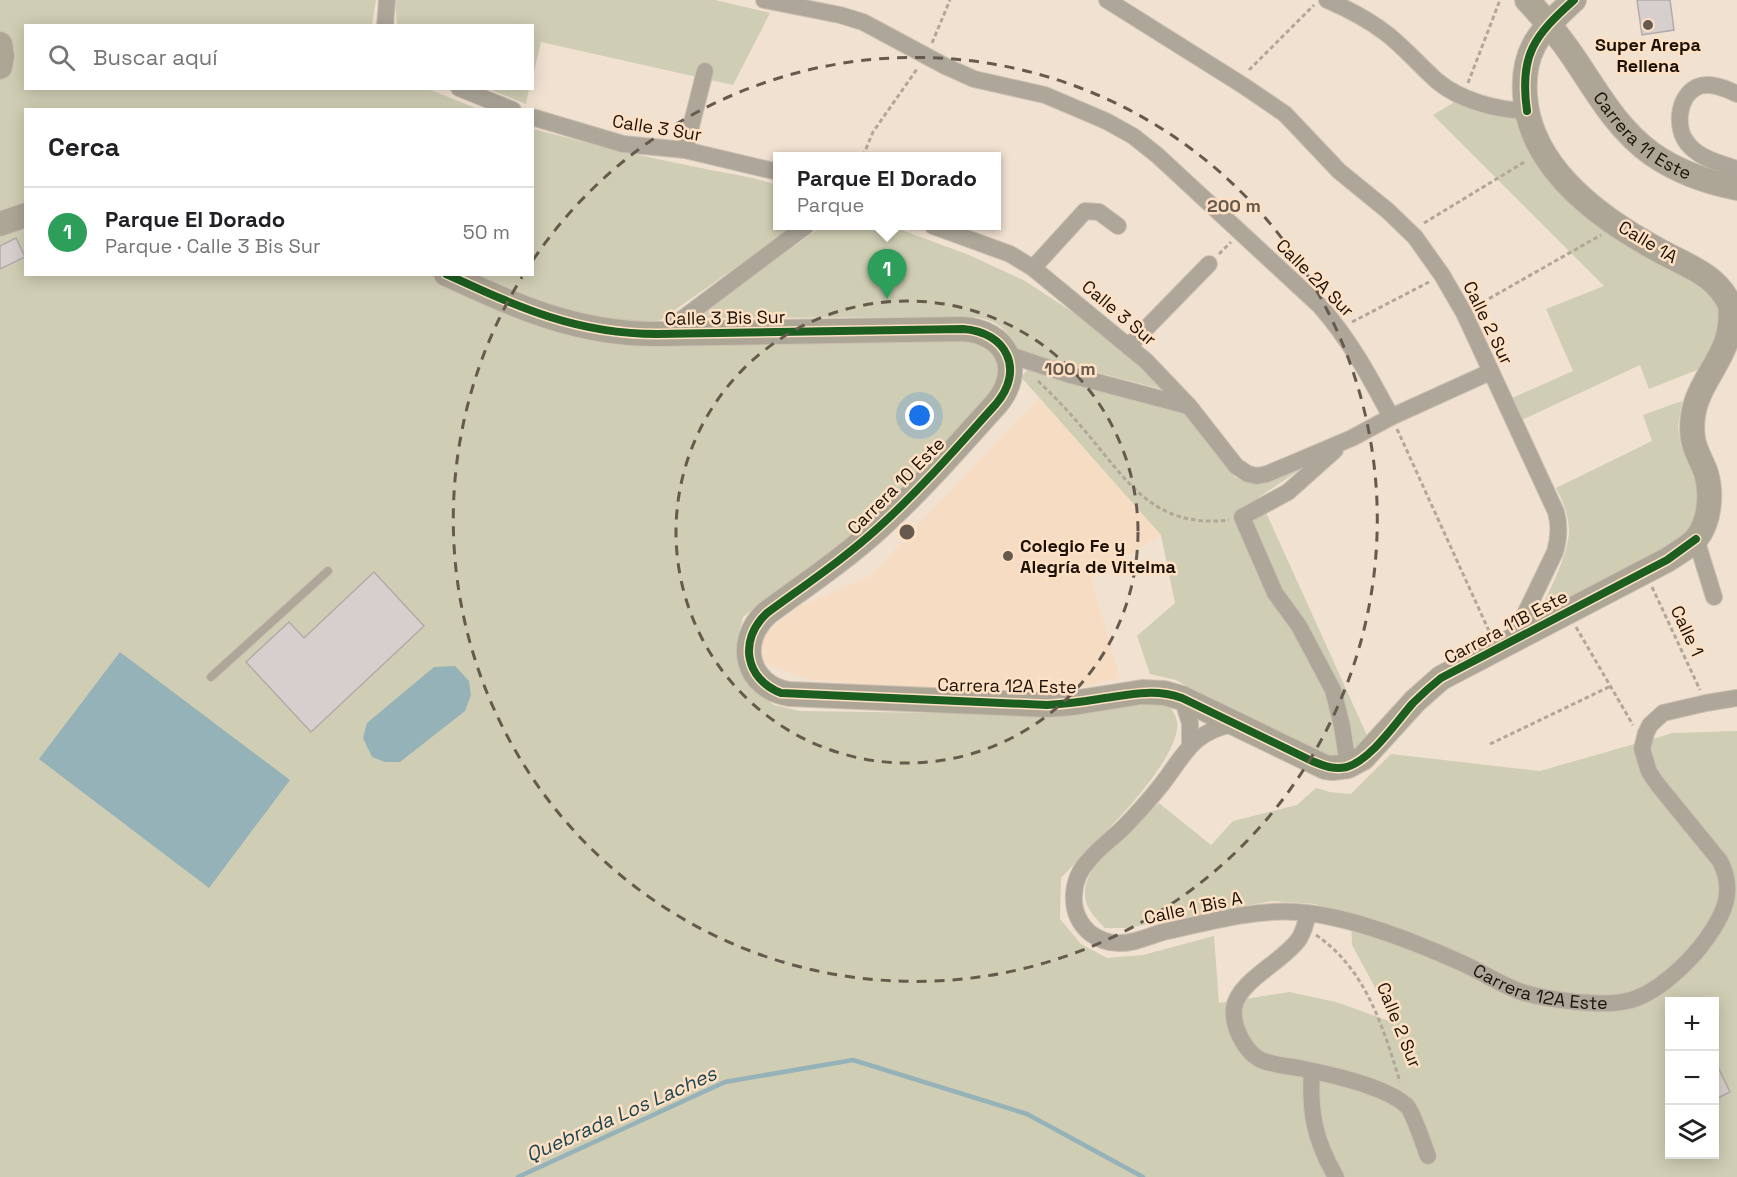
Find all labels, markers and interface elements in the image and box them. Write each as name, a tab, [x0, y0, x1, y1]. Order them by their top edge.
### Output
marker: Super Arepa Rellena	[1641, 18, 1655, 32]
search box	[24, 24, 534, 90]
place label: Super Arepa Rellena	[1595, 33, 1702, 77]
icon: search	[45, 41, 78, 74]
text: Buscar aquí	[93, 43, 218, 71]
street label: Carrera 11 Este	[1588, 87, 1695, 185]
street label: Calle 3 Sur	[611, 109, 704, 146]
text: Cerca	[48, 130, 120, 164]
popup	[773, 152, 1001, 230]
text: Parque El Dorado	[797, 164, 977, 192]
text: Parque	[797, 192, 864, 218]
text: 200 m	[1207, 194, 1261, 217]
text: Parque El Dorado	[105, 205, 285, 233]
street label: Calle 1A	[1615, 215, 1682, 268]
text: 1	[63, 219, 72, 245]
text: 50 m	[463, 219, 510, 245]
text: Parque · Calle 3 Bis Sur	[105, 233, 321, 259]
street label: Calle 2A Sur	[1271, 234, 1359, 322]
pin: 1	[868, 250, 906, 299]
street label: Calle 3 Sur	[1077, 275, 1161, 351]
street label: Calle 2 Sur	[1458, 277, 1519, 369]
street label: Calle 3 Bis Sur	[664, 305, 786, 330]
text: 100 m	[1044, 357, 1096, 380]
your location	[905, 401, 934, 430]
street label: Carrera 10 Este	[842, 432, 949, 539]
centre of rings	[897, 522, 917, 542]
place label: Colegio Fe y Alegría de Vitelma	[1020, 534, 1177, 578]
marker: Colegio Fe y Alegría de Vitelma	[1001, 549, 1015, 563]
street label: Carrera 11B Este	[1440, 584, 1572, 669]
street label: Calle 1	[1666, 602, 1709, 660]
street label: Carrera 12A Este	[937, 673, 1077, 698]
street label: Calle 1 Bis A	[1142, 886, 1244, 929]
street label: Carrera 12A Este	[1469, 958, 1608, 1014]
street label: Calle 2 Sur	[1372, 979, 1427, 1071]
map controls	[1665, 997, 1719, 1159]
button: +	[1665, 997, 1719, 1051]
button: −	[1665, 1051, 1719, 1105]
water label: Quebrada Los Laches	[522, 1060, 722, 1168]
button: layers	[1665, 1105, 1719, 1159]

